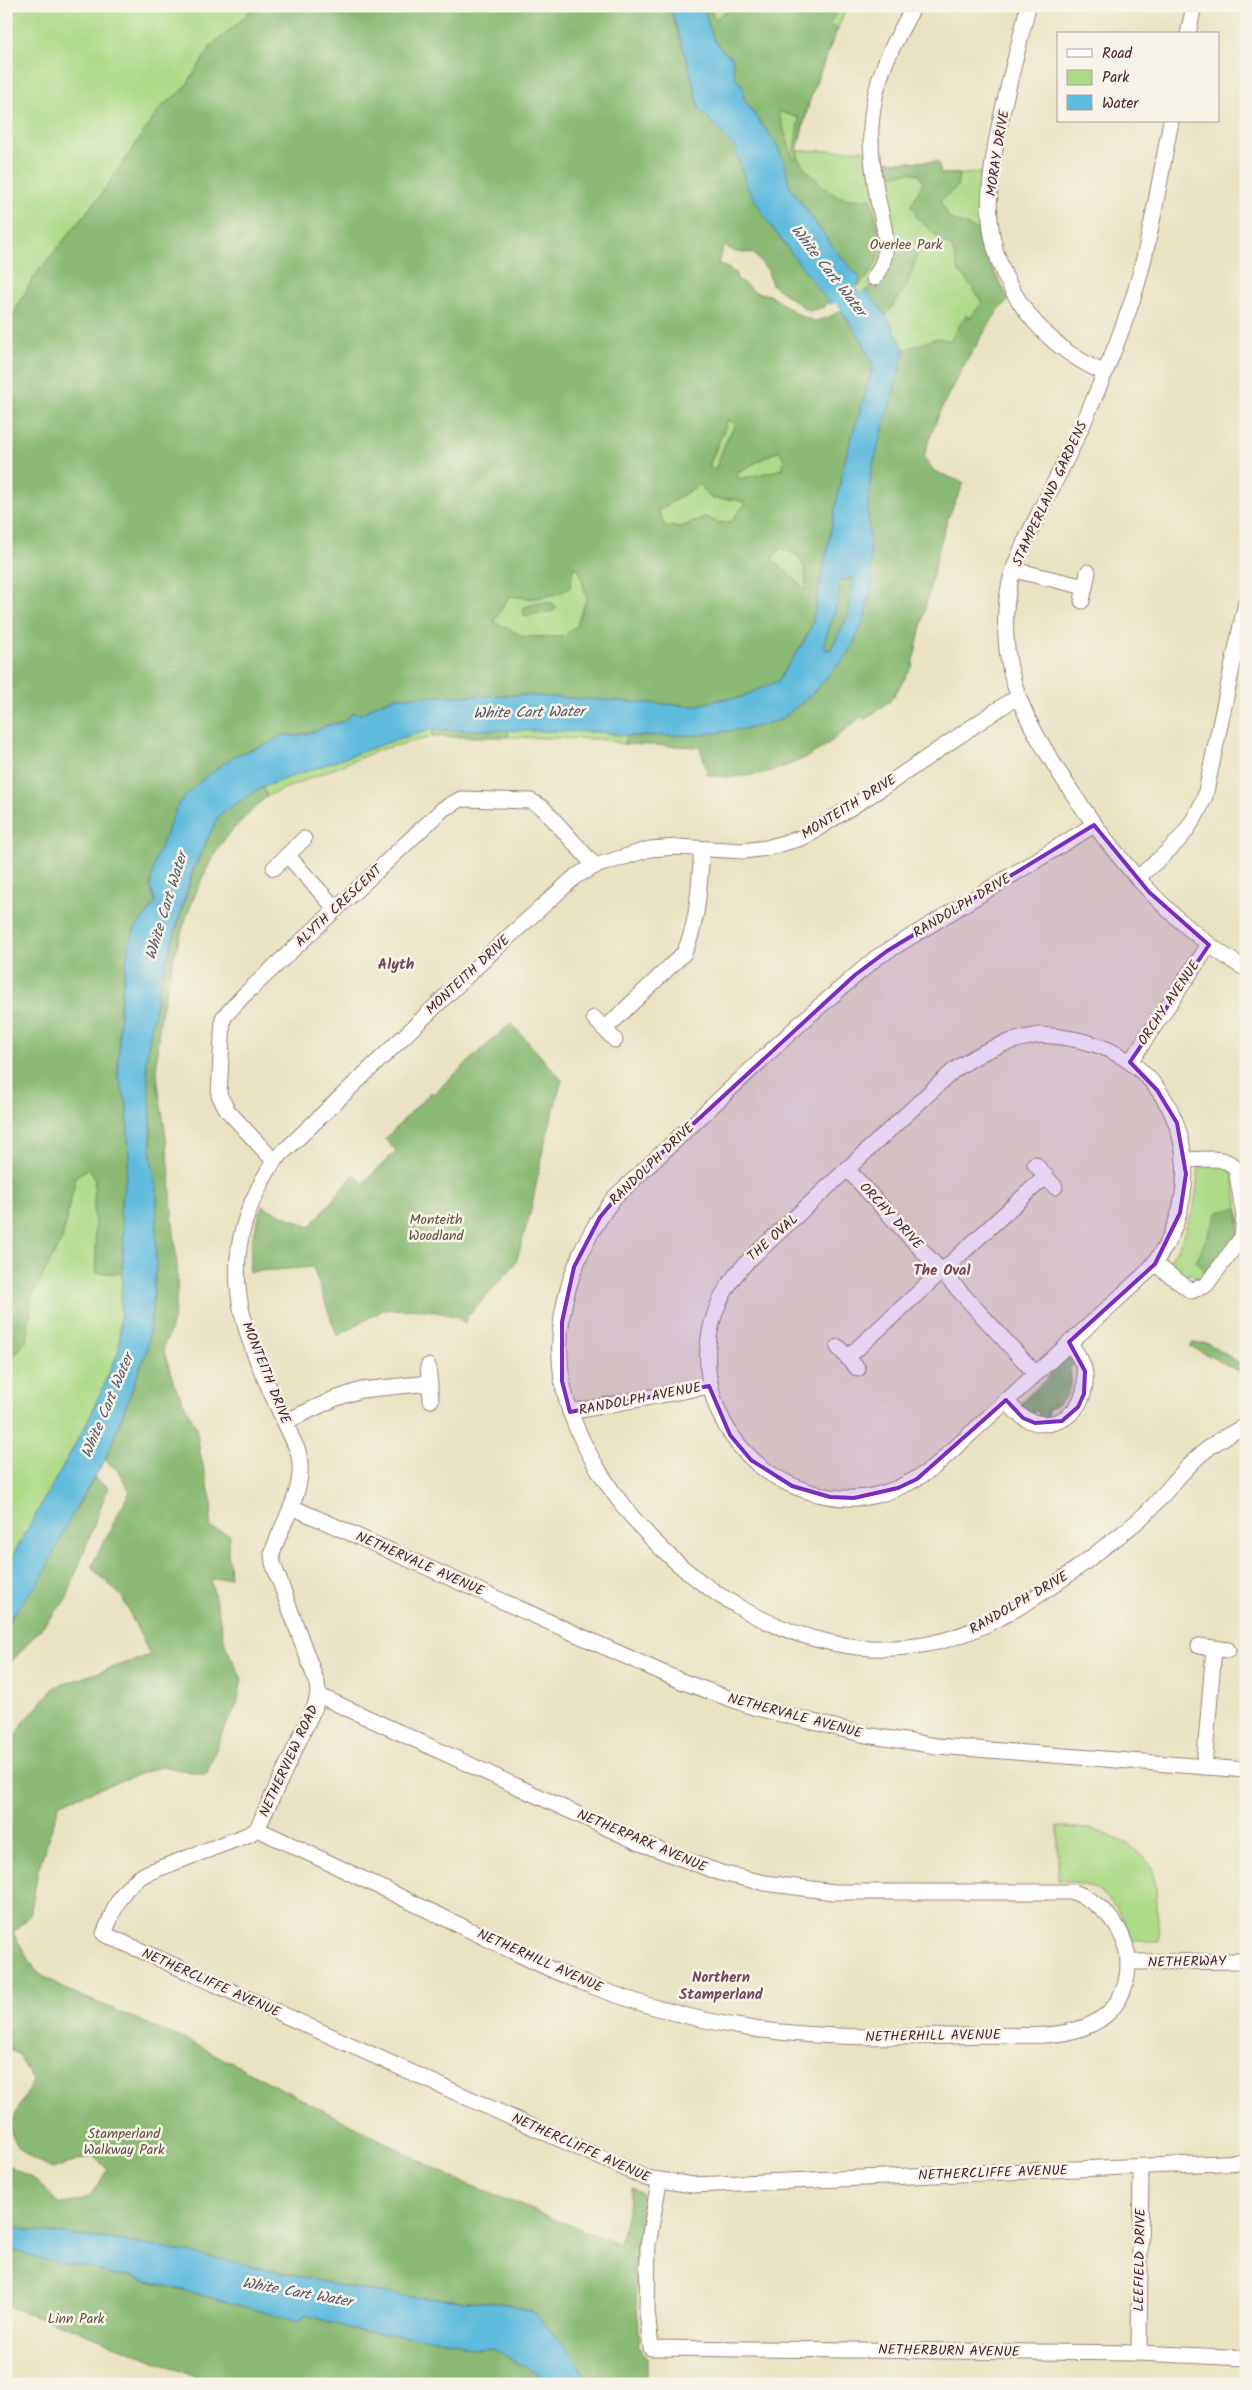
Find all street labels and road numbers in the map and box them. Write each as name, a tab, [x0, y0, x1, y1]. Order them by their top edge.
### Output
street label: MORAY DRIVE	[980, 107, 1016, 198]
street label: STAMPERLAND GARDENS	[1007, 417, 1094, 570]
street label: MONTEITH DRIVE	[797, 768, 902, 845]
street label: ALYTH CRESCENT	[290, 859, 389, 952]
street label: RANDOLPH DRIVE	[909, 868, 1016, 944]
street label: MONTEITH DRIVE	[421, 929, 516, 1020]
street label: ORCHY AVENUE	[1132, 955, 1206, 1050]
street label: RANDOLPH DRIVE	[604, 1117, 700, 1211]
street label: ORCHY DRIVE	[854, 1177, 929, 1255]
street label: THE OVAL	[742, 1209, 804, 1267]
street label: MONTEITH DRIVE	[235, 1318, 297, 1428]
street label: RANDOLPH AVENUE	[577, 1376, 704, 1422]
street label: NETHERVALE AVENUE	[352, 1526, 488, 1603]
street label: RANDOLPH DRIVE	[965, 1565, 1073, 1640]
street label: NETHERVALE AVENUE	[725, 1687, 866, 1745]
street label: NETHERVIEW ROAD	[253, 1701, 325, 1821]
street label: NETHERPARK AVENUE	[574, 1804, 711, 1879]
street label: NETHERHILL AVENUE	[474, 1923, 607, 1999]
street label: NETHERCLIFFE AVENUE	[138, 1942, 285, 2024]
street label: NETHERWAY	[1148, 1950, 1227, 1974]
street label: NETHERHILL AVENUE	[865, 2024, 1002, 2048]
street label: NETHERCLIFFE AVENUE	[508, 2107, 655, 2189]
street label: NETHERCLIFFE AVENUE	[918, 2159, 1069, 2187]
street label: LEEFIELD DRIVE	[1128, 2207, 1152, 2312]
street label: NETHERBURN AVENUE	[878, 2339, 1021, 2363]

